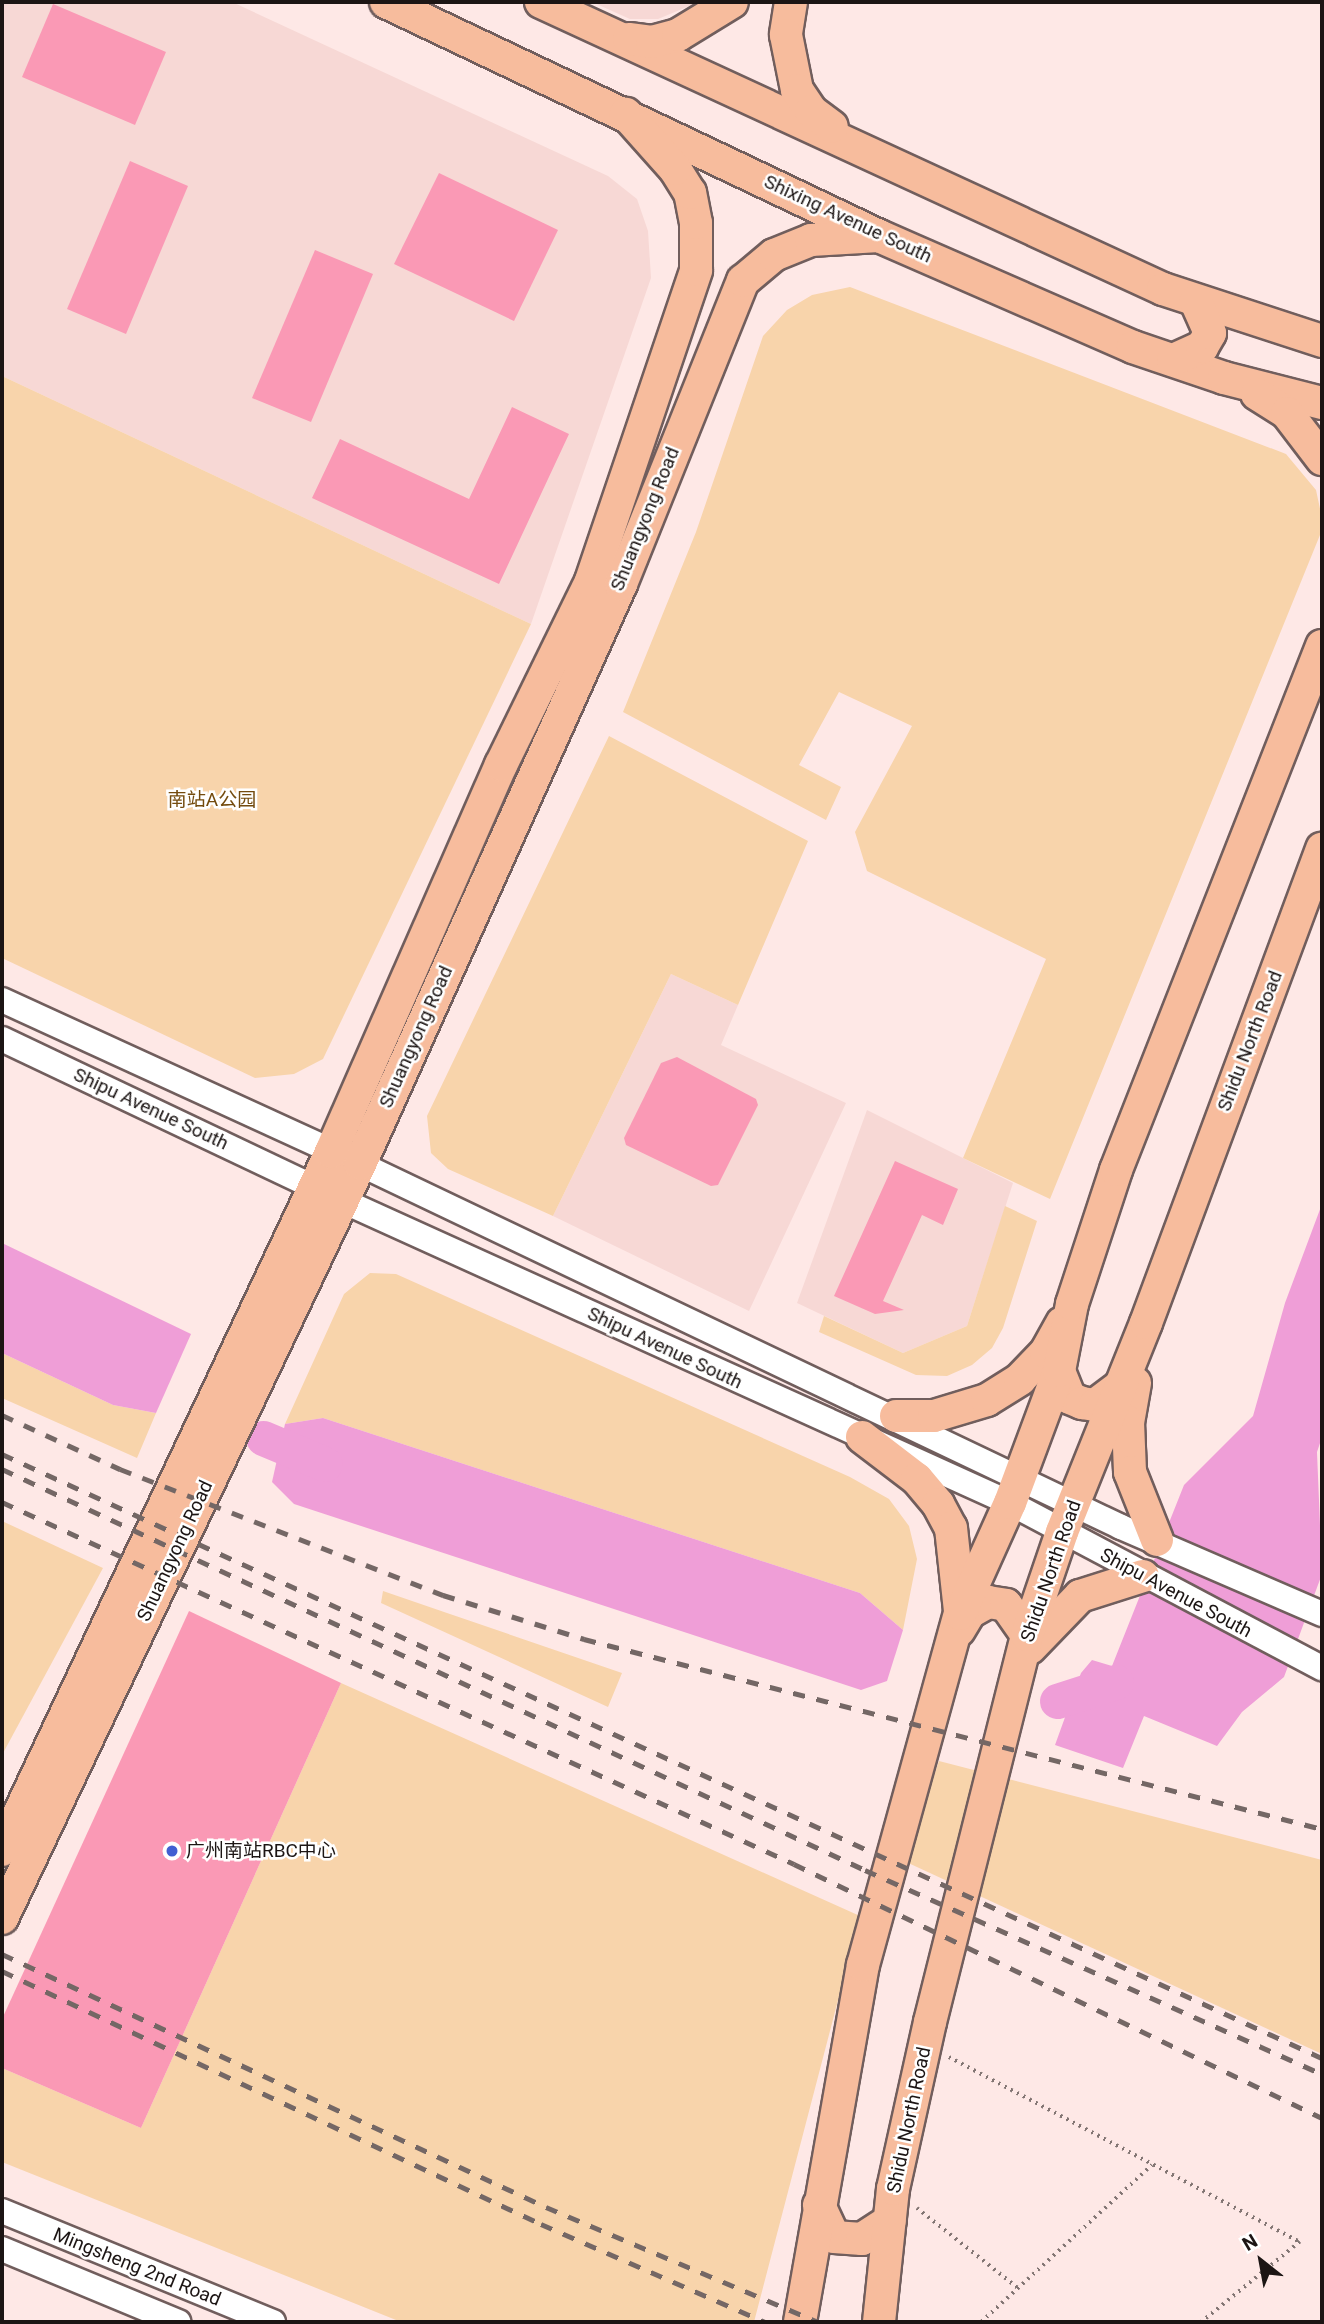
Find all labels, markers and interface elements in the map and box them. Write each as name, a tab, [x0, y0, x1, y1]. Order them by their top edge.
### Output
street label: Shixing Avenue South	[761, 170, 935, 268]
street label: Shuangyong Road	[606, 444, 684, 594]
park label: 南站A公园	[168, 789, 256, 811]
street label: Shuangyong Road	[374, 963, 458, 1111]
street label: Shidu North Road	[1213, 968, 1287, 1114]
street label: Shipu Avenue South	[70, 1063, 232, 1155]
street label: Shipu Avenue South	[584, 1302, 746, 1394]
street label: Shuangyong Road	[132, 1477, 218, 1625]
street label: Shidu North Road	[1016, 1497, 1086, 1645]
street label: Shipu Avenue South	[1096, 1543, 1256, 1643]
place label: 广州南站RBC中心	[186, 1840, 336, 1862]
marker: 广州南站RBC中心	[164, 1843, 180, 1859]
street label: Shidu North Road	[882, 2045, 936, 2195]
street label: Mingsheng 2nd Road	[50, 2223, 224, 2311]
north arrow	[1226, 2226, 1296, 2296]
text: N	[1238, 2229, 1262, 2256]

